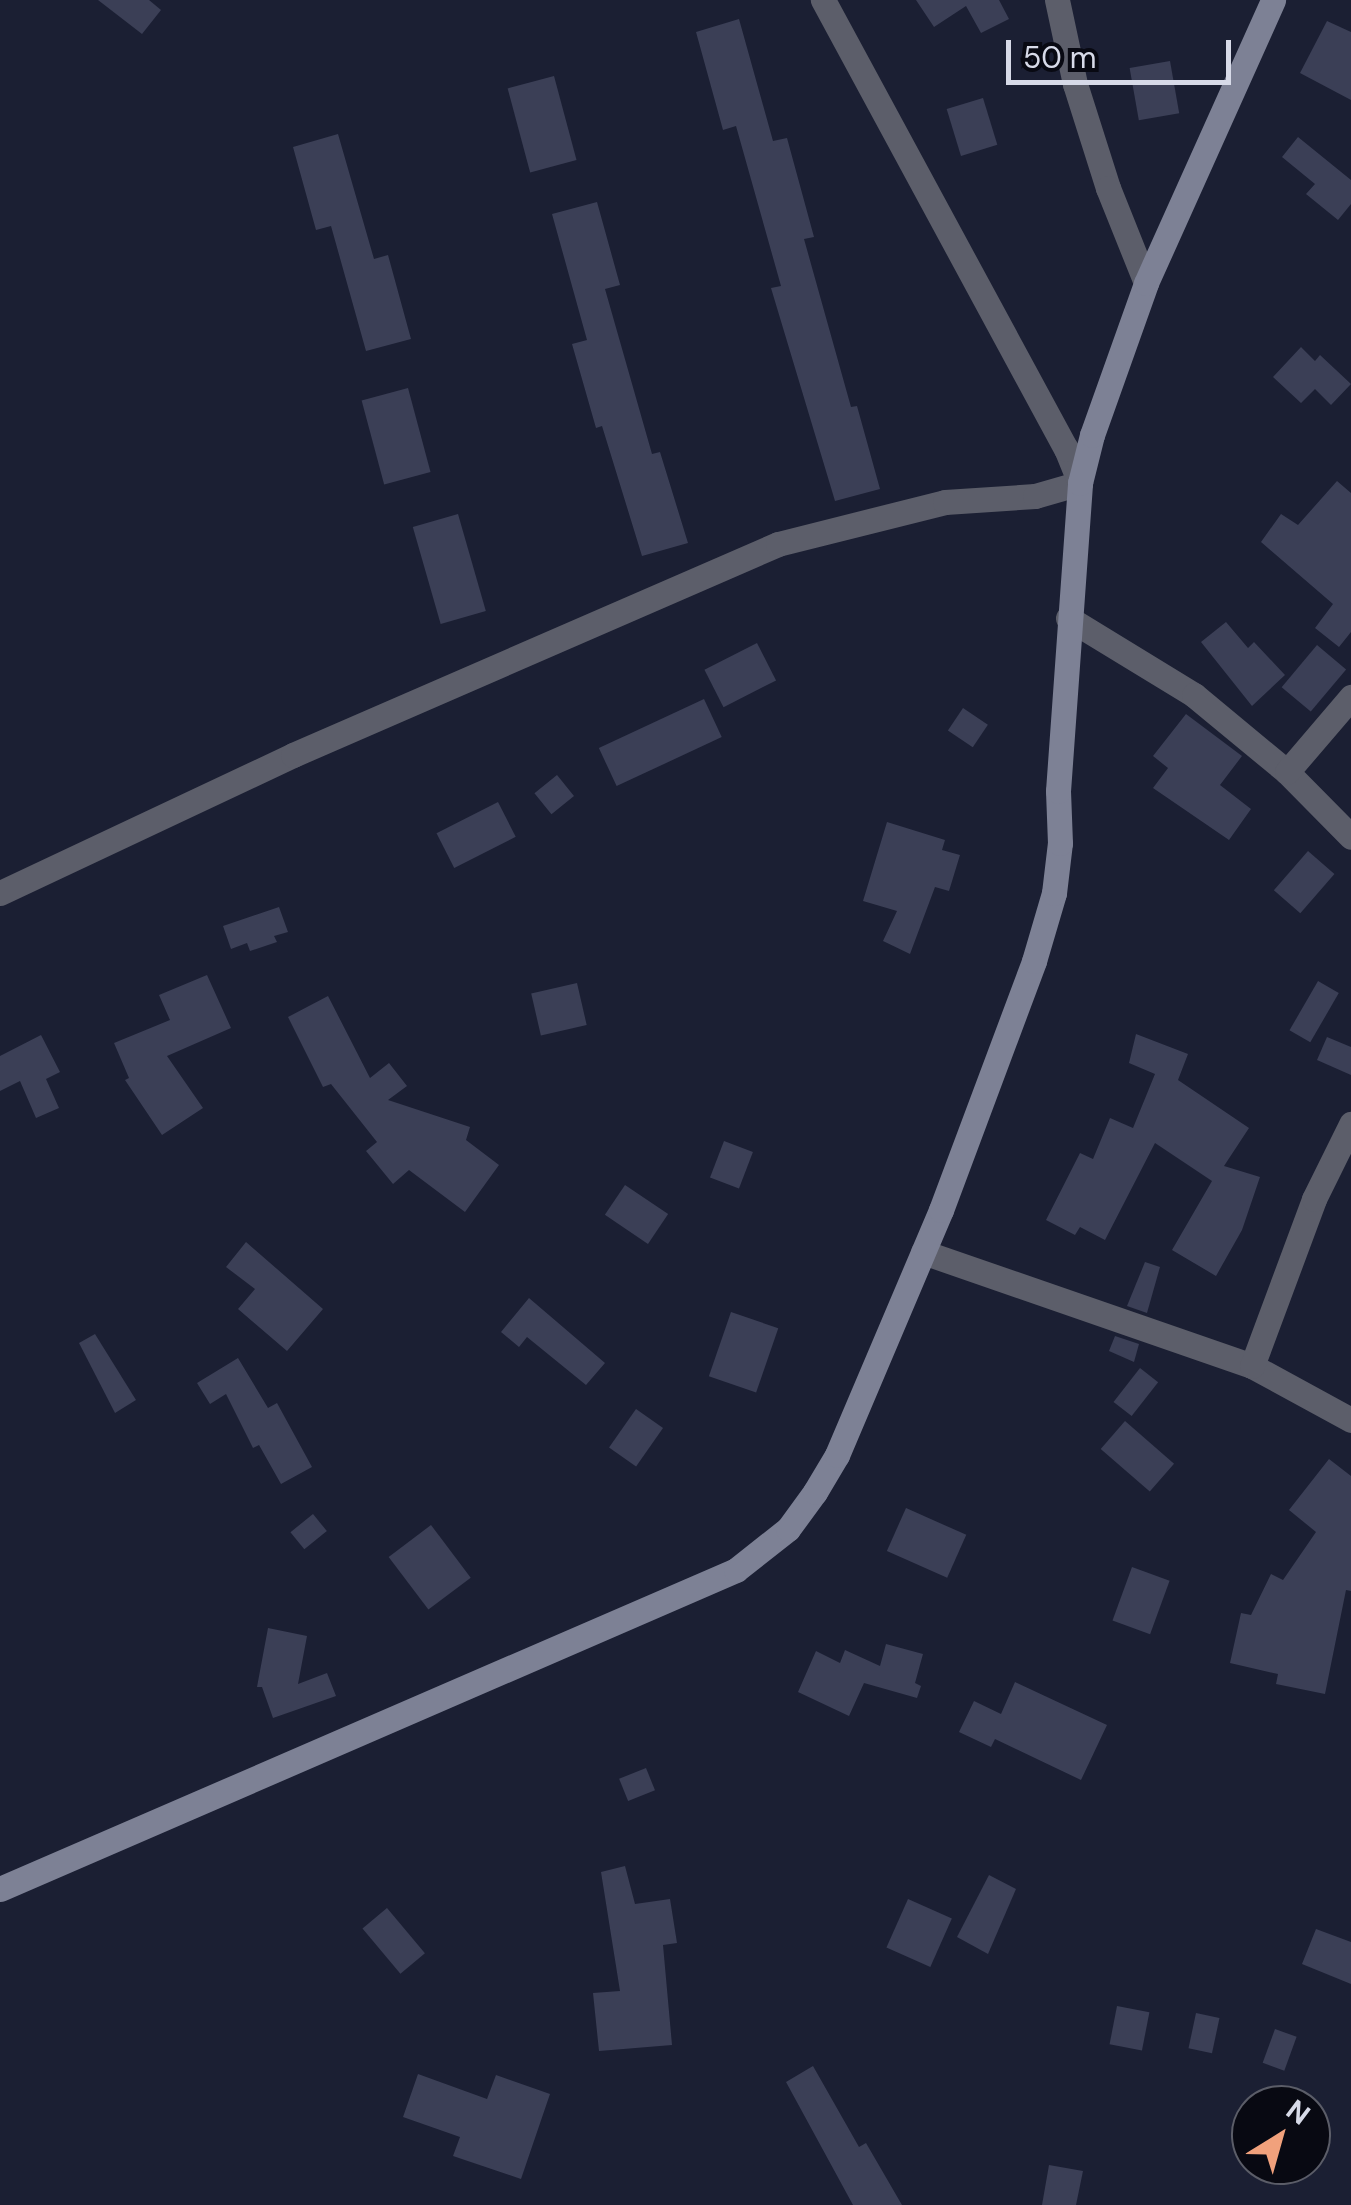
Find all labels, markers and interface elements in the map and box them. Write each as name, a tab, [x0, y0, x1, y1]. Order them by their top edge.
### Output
scale bar	[1011, 20, 1236, 82]
text: 50 m	[1023, 38, 1097, 77]
north arrow	[1231, 2085, 1331, 2185]
text: N	[1279, 2091, 1317, 2133]

